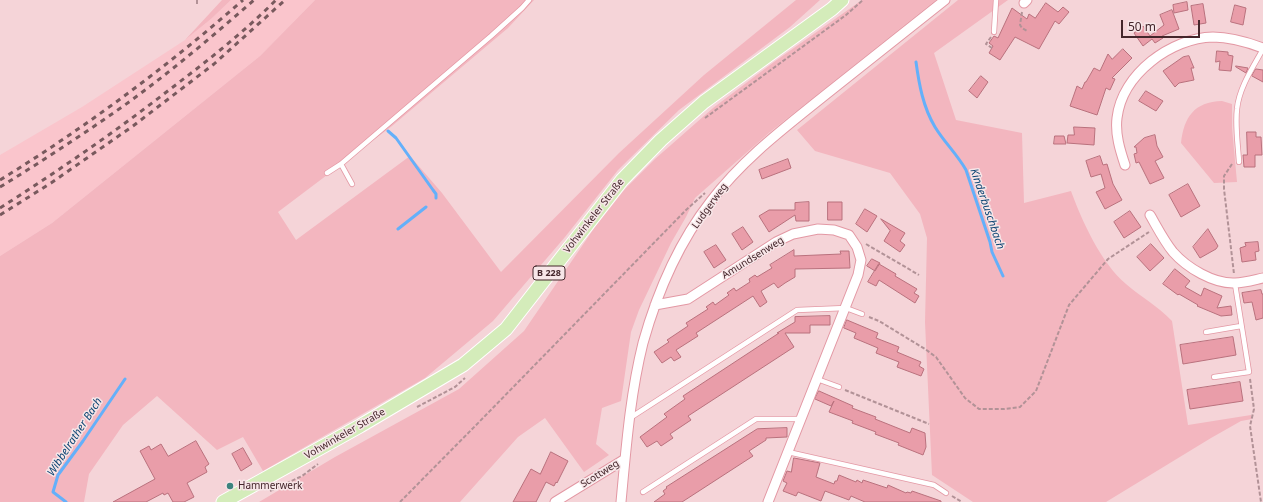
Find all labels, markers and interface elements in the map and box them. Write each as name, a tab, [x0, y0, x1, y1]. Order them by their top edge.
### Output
scale bar	[1123, 12, 1202, 38]
text: 50 m	[1128, 18, 1156, 35]
water label: Kinderbuschbach	[967, 167, 1007, 251]
street label: Vohwinkeler Straße	[561, 176, 627, 256]
street label: Ludgerweg	[690, 181, 730, 231]
street label: Amundsenweg	[720, 234, 786, 282]
road number: B 228	[533, 266, 565, 280]
water label: Wibbelrather Bach	[45, 395, 105, 479]
street label: Vohwinkeler Straße	[303, 406, 387, 462]
street label: Scottweg	[578, 457, 622, 491]
place label: Hammerwerk	[238, 480, 302, 492]
marker: Hammerwerk	[225, 481, 235, 491]

